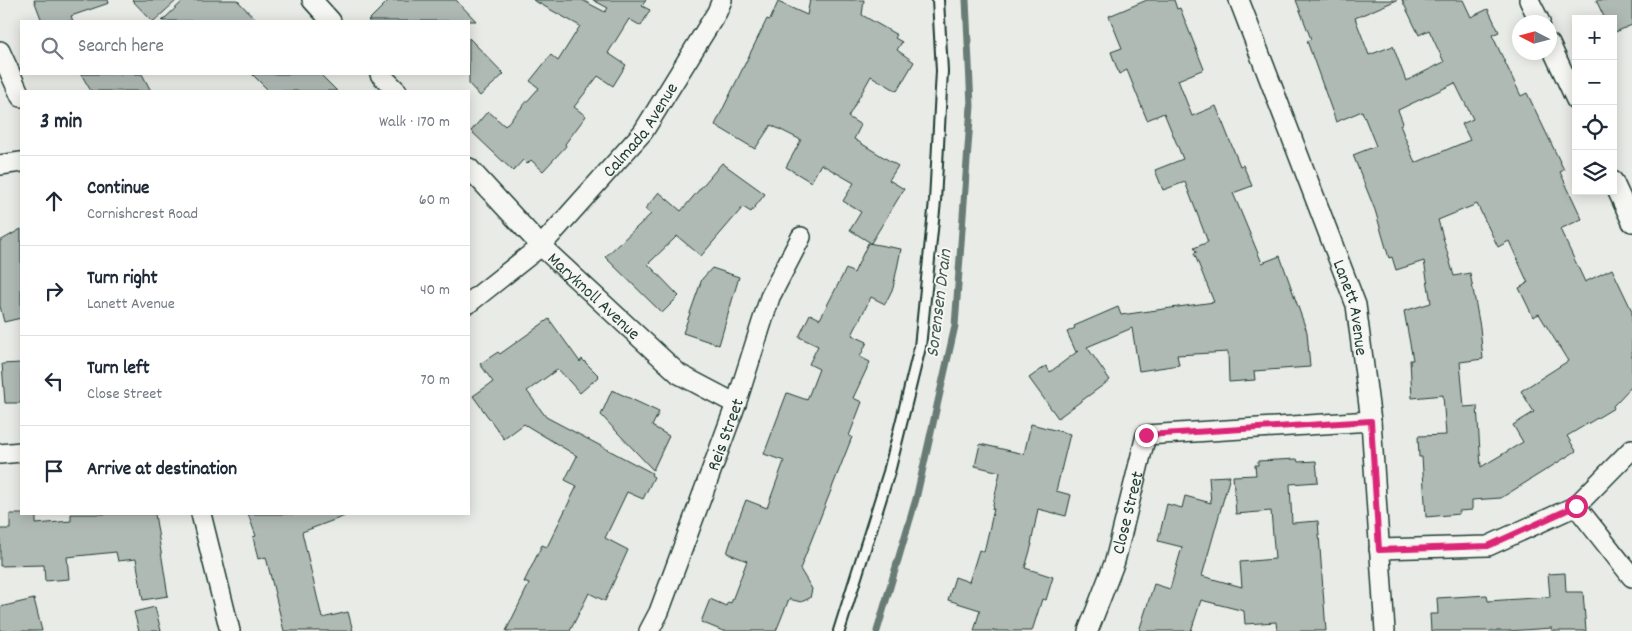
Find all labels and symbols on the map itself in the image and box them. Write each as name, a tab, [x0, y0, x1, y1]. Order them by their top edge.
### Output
north arrow	[1512, 15, 1557, 60]
street label: Calmada Avenue	[598, 79, 686, 184]
water label: Sorensen Drain	[920, 247, 961, 359]
street label: Maryknoll Avenue	[541, 248, 645, 347]
street label: Lanett Avenue	[1325, 257, 1372, 357]
street label: Reis Street	[702, 395, 752, 475]
route end	[1135, 424, 1158, 447]
street label: Close Street	[1107, 469, 1152, 557]
route start	[1565, 495, 1588, 518]

